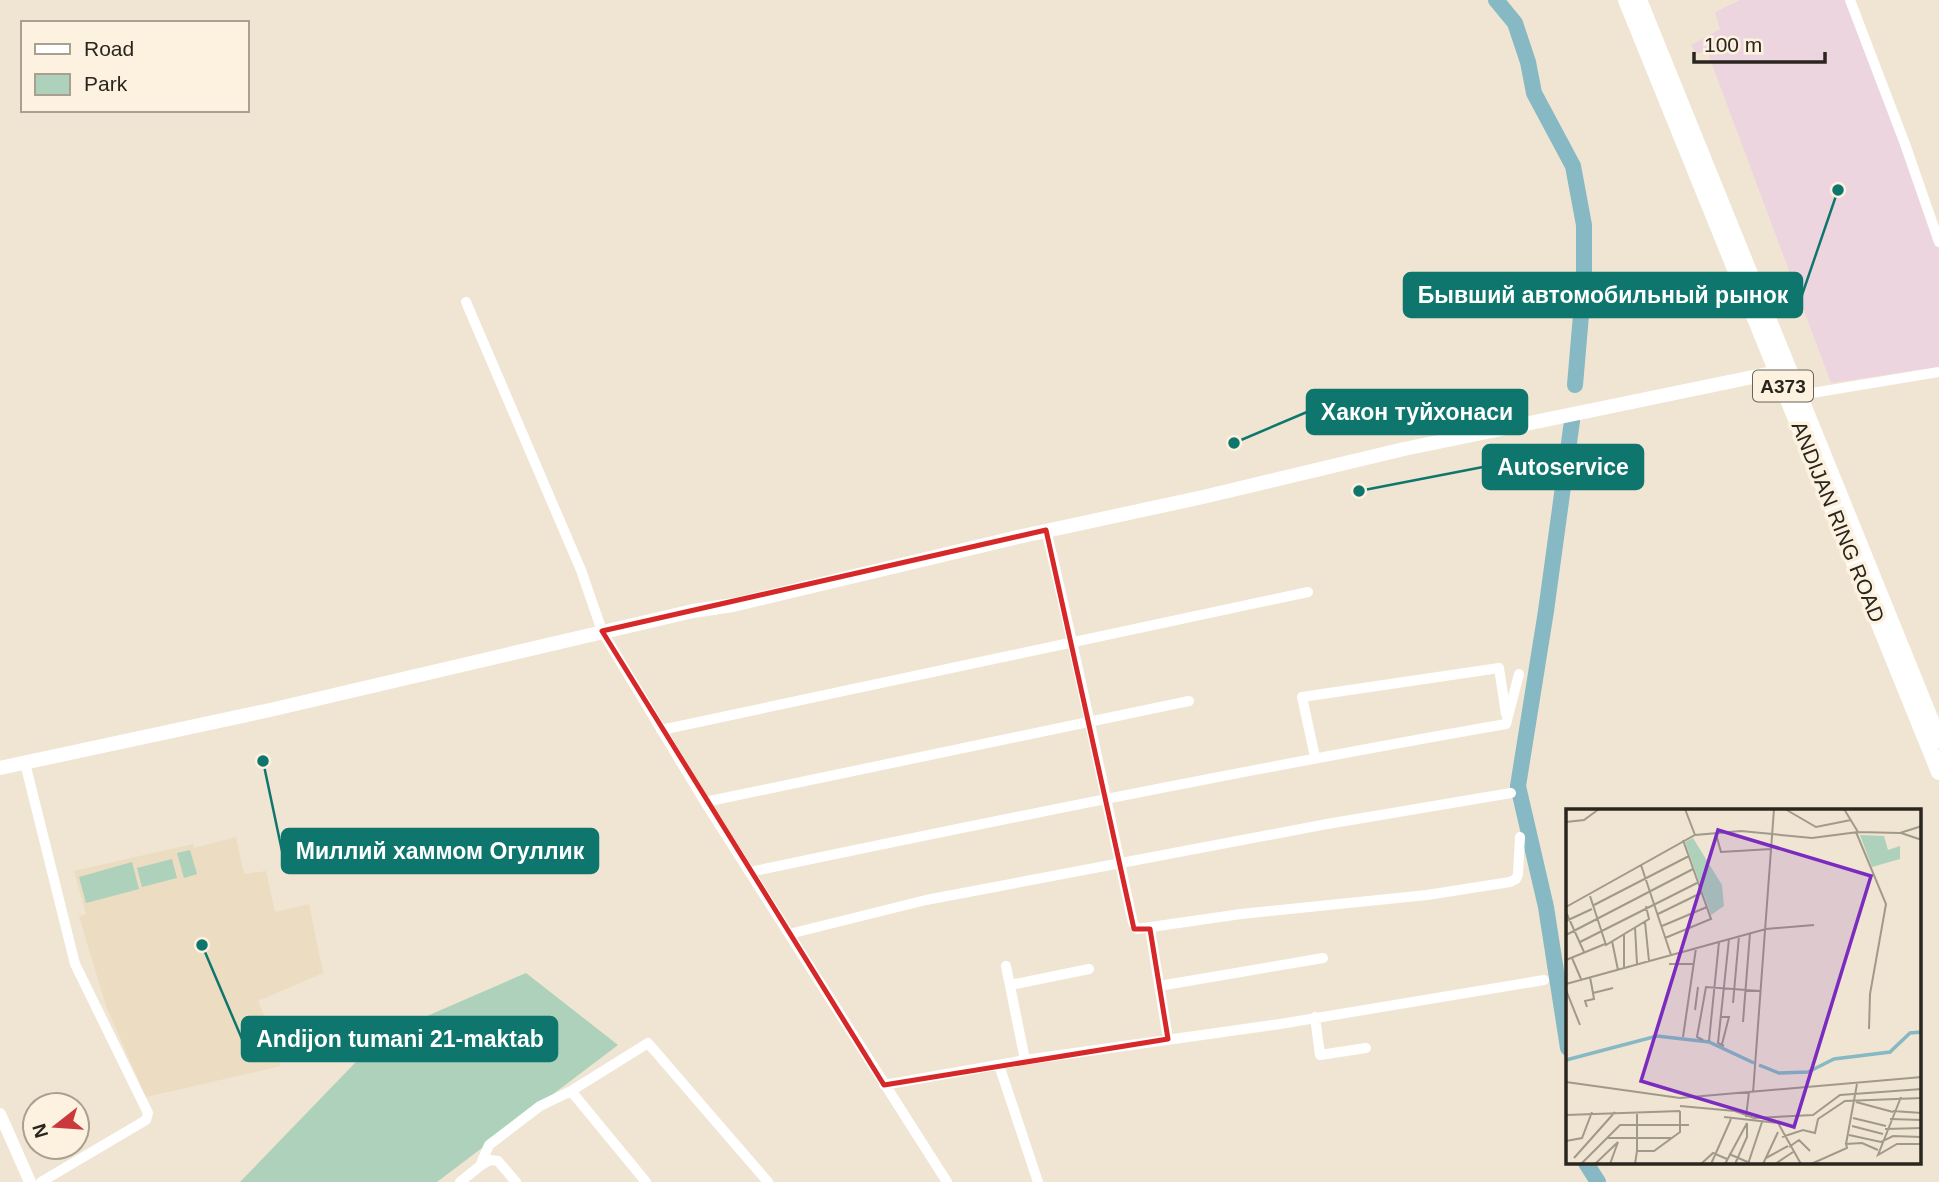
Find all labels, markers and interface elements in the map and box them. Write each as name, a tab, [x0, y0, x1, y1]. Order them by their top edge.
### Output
legend	[21, 21, 248, 112]
scale bar	[1694, 21, 1825, 65]
text: 100 m	[1704, 33, 1762, 56]
text: Road	[84, 37, 134, 60]
text: Park	[84, 72, 128, 95]
callout: Бывший автомобильный рынок	[1404, 273, 1802, 317]
text: Бывший автомобильный рынок	[1418, 282, 1789, 308]
road number: A373	[1753, 370, 1813, 402]
callout: Хакон туйхонаси	[1307, 390, 1527, 434]
text: Хакон туйхонаси	[1321, 399, 1513, 425]
street label: ANDIJAN RING ROAD	[1788, 418, 1889, 626]
callout: Autoservice	[1483, 445, 1643, 489]
text: Autoservice	[1497, 454, 1629, 480]
inset map	[1566, 809, 1922, 1164]
callout: Миллий хаммом Огуллик	[282, 829, 598, 873]
text: Миллий хаммом Огуллик	[296, 838, 585, 864]
callout: Andijon tumani 21-maktab	[242, 1017, 557, 1061]
text: Andijon tumani 21-maktab	[256, 1026, 544, 1052]
north arrow	[21, 1091, 91, 1161]
text: N	[28, 1121, 52, 1140]

